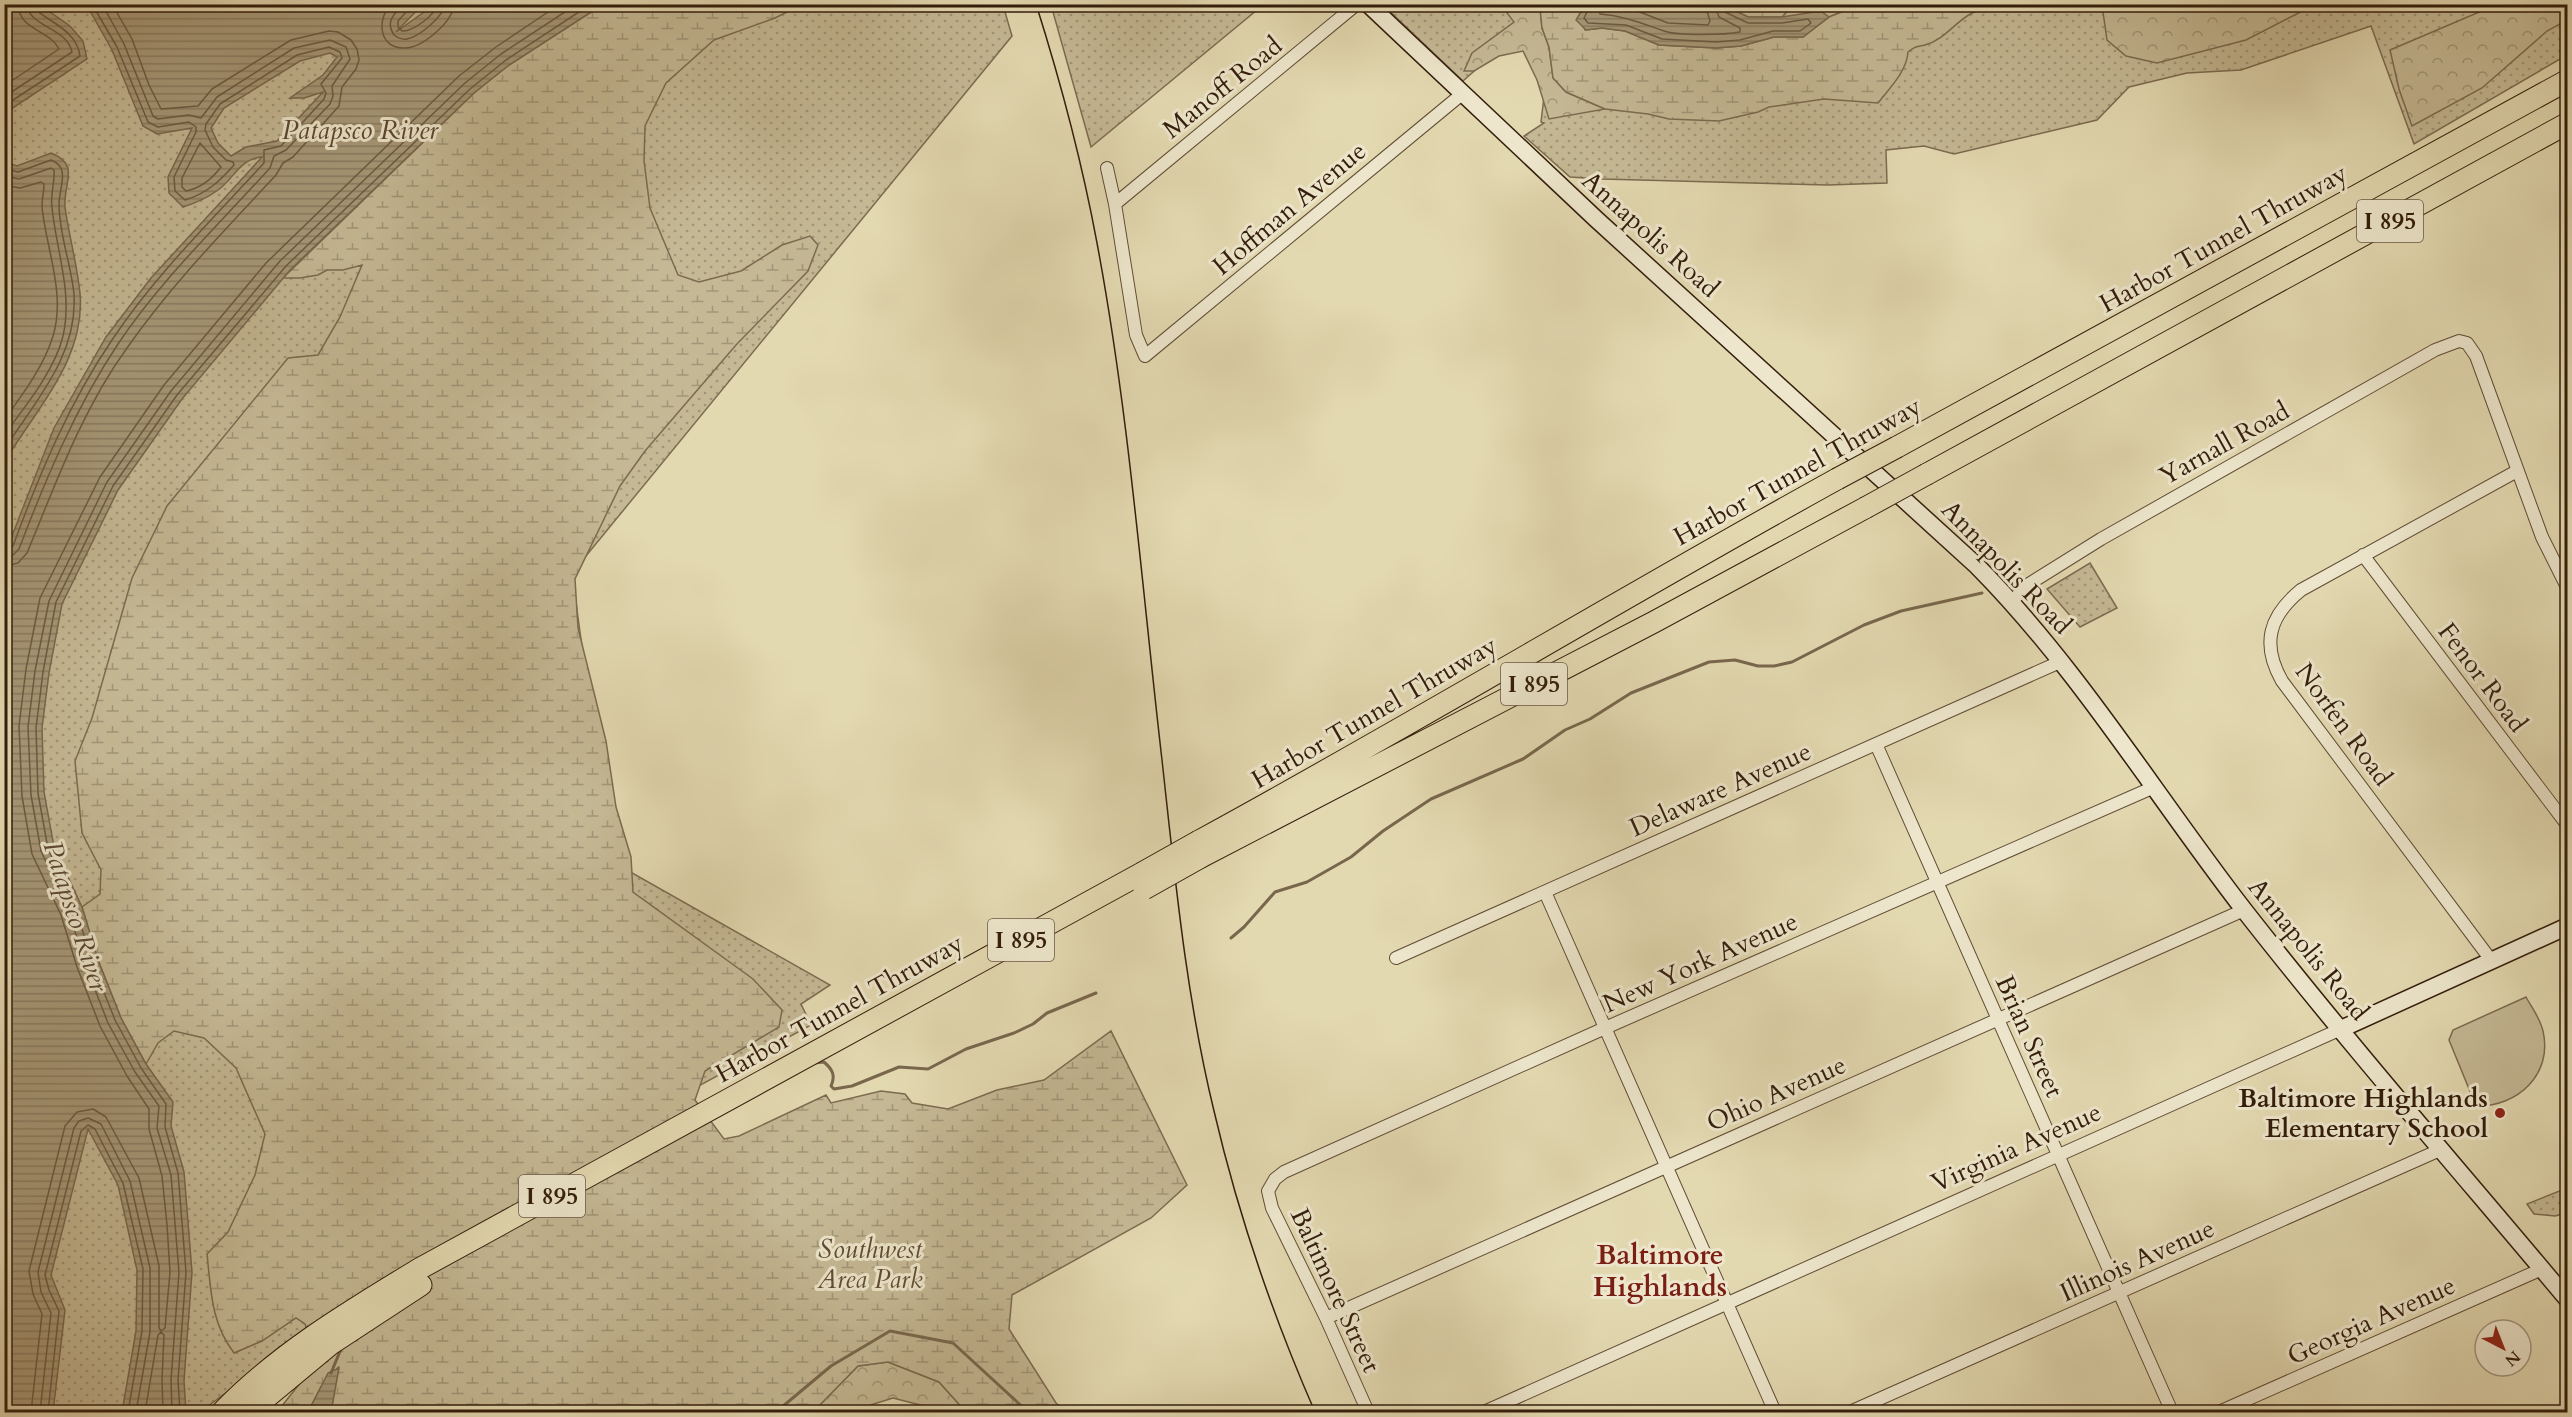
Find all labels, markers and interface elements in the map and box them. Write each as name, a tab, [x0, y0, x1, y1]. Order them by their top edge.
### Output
street label: Manoff Road	[1155, 28, 1290, 146]
water label: Patapsco River	[282, 112, 439, 149]
street label: Hoffman Avenue	[1205, 134, 1374, 283]
street label: Harbor Tunnel Thruway	[2093, 156, 2354, 321]
street label: Annapolis Road	[1574, 163, 1727, 306]
road number: I 895	[2357, 200, 2423, 242]
street label: Harbor Tunnel Thruway	[1667, 389, 1928, 554]
street label: Yarnall Road	[2153, 393, 2296, 494]
street label: Annapolis Road	[1934, 493, 2080, 642]
street label: Fenor Road	[2430, 615, 2536, 739]
street label: Harbor Tunnel Thruway	[1245, 628, 1504, 797]
street label: Norfen Road	[2287, 656, 2400, 793]
road number: I 895	[1501, 663, 1567, 705]
street label: Delaware Avenue	[1624, 734, 1817, 845]
water label: Patapsco River	[34, 836, 118, 997]
street label: Annapolis Road	[2240, 871, 2377, 1028]
street label: New York Avenue	[1597, 904, 1803, 1021]
road number: I 895	[988, 919, 1054, 961]
street label: Harbor Tunnel Thruway	[709, 926, 970, 1091]
street label: Brian Street	[1987, 970, 2072, 1103]
street label: Ohio Avenue	[1701, 1047, 1852, 1140]
place label: Baltimore Highlands Elementary School	[2238, 1081, 2488, 1146]
street label: Virginia Avenue	[1926, 1094, 2107, 1201]
marker: Baltimore Highlands Elementary School	[2493, 1106, 2507, 1120]
road number: I 895	[519, 1175, 585, 1217]
street label: Baltimore Street	[1282, 1202, 1389, 1378]
street label: Illinois Avenue	[2054, 1211, 2220, 1310]
park label: Southwest Area Park	[816, 1232, 923, 1297]
district label: Baltimore Highlands	[1593, 1236, 1727, 1306]
street label: Georgia Avenue	[2282, 1268, 2461, 1373]
north arrow	[2473, 1318, 2533, 1378]
text: N	[2500, 1346, 2525, 1371]

